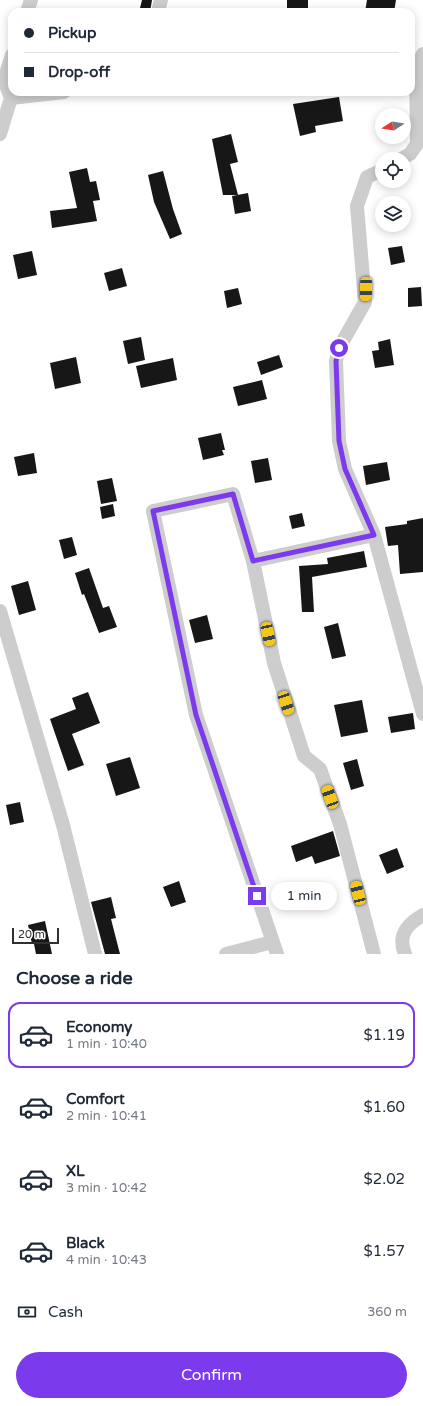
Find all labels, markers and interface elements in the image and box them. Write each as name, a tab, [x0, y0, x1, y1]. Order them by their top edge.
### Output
text: Pickup	[48, 24, 96, 42]
text: Drop-off	[48, 63, 110, 81]
north arrow	[375, 108, 411, 144]
map controls	[375, 108, 411, 232]
button: locate	[375, 152, 411, 188]
button: layers	[375, 196, 411, 232]
car	[360, 277, 372, 301]
route start	[330, 339, 348, 357]
car	[260, 621, 276, 647]
car	[277, 690, 295, 716]
car	[320, 784, 340, 810]
car	[349, 880, 367, 906]
callout: 1 min	[271, 882, 337, 910]
route end	[248, 887, 266, 905]
text: 1 min	[287, 888, 321, 904]
scale bar	[12, 926, 59, 945]
text: 20 m	[18, 928, 45, 941]
text: Choose a ride	[16, 967, 133, 989]
icon: car	[18, 1017, 54, 1053]
text: Economy	[66, 1018, 132, 1036]
text: $1.19	[364, 1026, 405, 1044]
text: 1 min · 10:40	[66, 1036, 147, 1052]
icon: car	[18, 1089, 54, 1125]
text: Comfort	[66, 1090, 125, 1108]
text: $1.60	[364, 1098, 405, 1116]
text: 2 min · 10:41	[66, 1108, 147, 1124]
icon: car	[18, 1161, 54, 1197]
text: XL	[66, 1162, 85, 1180]
text: $2.02	[364, 1170, 405, 1188]
text: 3 min · 10:42	[66, 1180, 147, 1196]
icon: car	[18, 1233, 54, 1269]
text: Black	[66, 1234, 105, 1252]
text: $1.57	[364, 1242, 405, 1260]
text: 4 min · 10:43	[66, 1252, 147, 1268]
icon: cash	[16, 1301, 38, 1323]
text: Cash	[48, 1303, 83, 1321]
text: 360 m	[367, 1304, 407, 1320]
button: Confirm	[16, 1352, 407, 1398]

